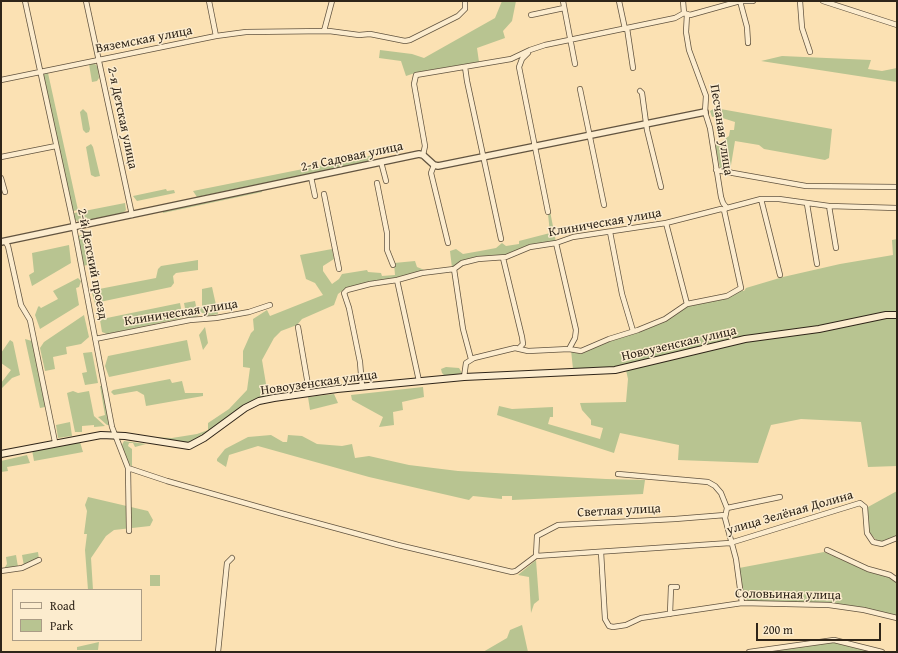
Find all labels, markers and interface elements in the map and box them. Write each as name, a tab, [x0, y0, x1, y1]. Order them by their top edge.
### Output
street label: Вяземская улица	[94, 23, 194, 57]
street label: 2-я Детская улица	[104, 65, 140, 171]
street label: Песчаная улица	[706, 84, 736, 176]
street label: 2-я Садовая улица	[299, 139, 405, 175]
street label: Клиническая улица	[547, 205, 663, 241]
street label: 2-й Детский проезд	[74, 207, 110, 321]
street label: Клиническая улица	[123, 296, 239, 330]
street label: Новоузенская улица	[620, 323, 738, 365]
street label: Новоузенская улица	[260, 367, 378, 399]
street label: улица Зелёная Долина	[725, 487, 855, 539]
street label: Светлая улица	[577, 501, 661, 521]
street label: Соловьиная улица	[735, 586, 841, 604]
legend	[12, 589, 142, 641]
text: Road	[50, 597, 75, 614]
scale bar	[758, 615, 883, 641]
text: Park	[50, 617, 73, 634]
text: 200 m	[763, 621, 793, 638]

